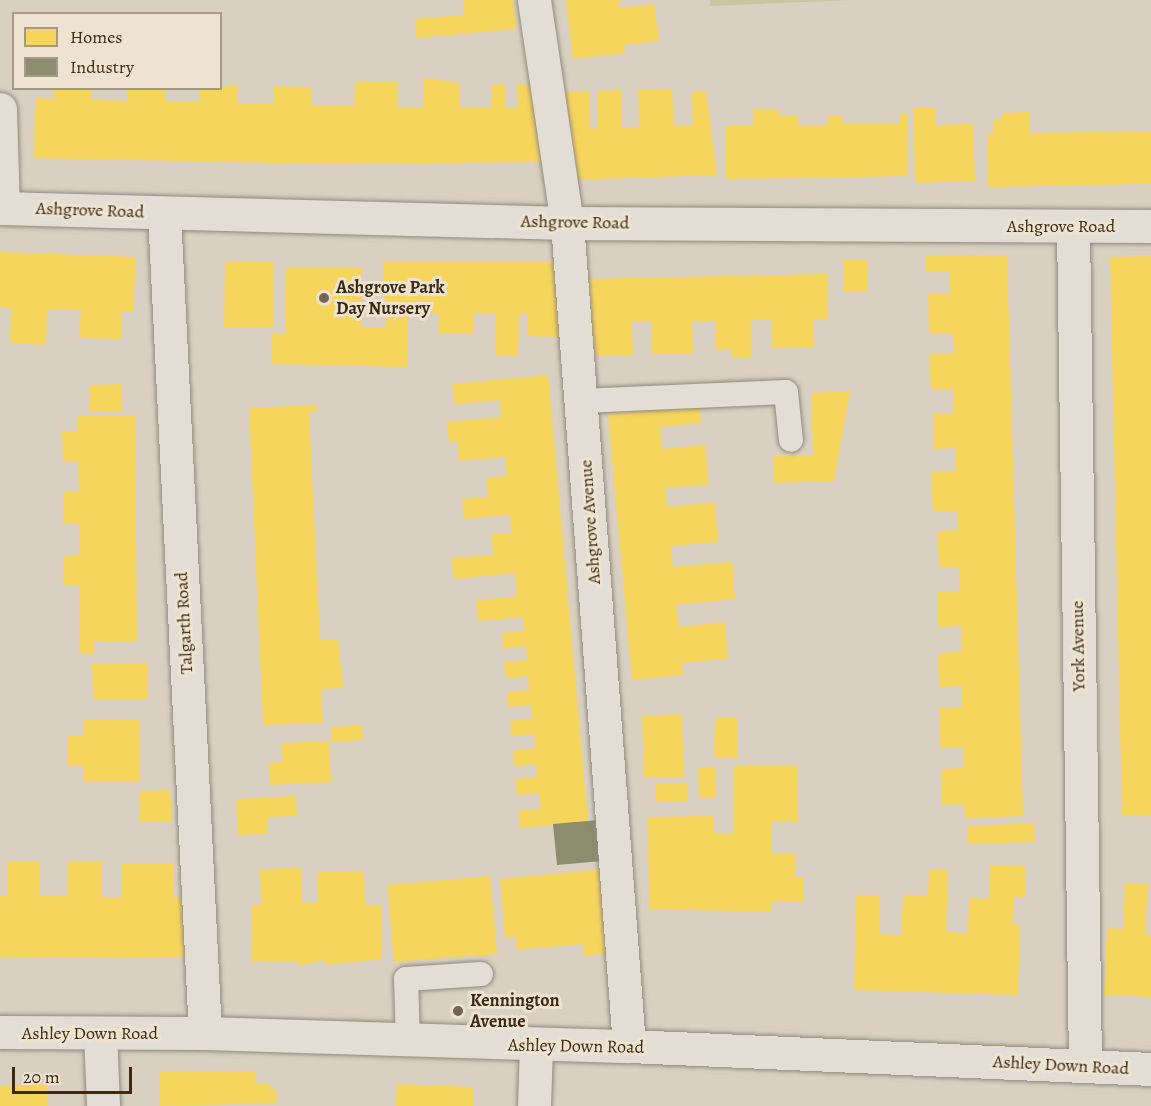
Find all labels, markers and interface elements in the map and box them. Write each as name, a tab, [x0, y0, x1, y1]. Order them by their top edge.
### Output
legend	[12, 12, 222, 90]
text: Homes	[70, 25, 122, 49]
text: Industry	[70, 55, 134, 79]
street label: Ashgrove Road	[35, 197, 145, 223]
street label: Ashgrove Road	[521, 210, 629, 234]
street label: Ashgrove Road	[1007, 215, 1115, 237]
place label: Ashgrove Park Day Nursery	[336, 277, 445, 320]
marker: Ashgrove Park Day Nursery	[317, 291, 331, 305]
street label: Ashgrove Avenue	[575, 459, 605, 585]
street label: Talgarth Road	[171, 571, 197, 675]
street label: York Avenue	[1066, 600, 1090, 692]
place label: Kennington Avenue	[470, 990, 560, 1032]
marker: Kennington Avenue	[451, 1004, 465, 1018]
street label: Ashley Down Road	[22, 1022, 158, 1044]
street label: Ashley Down Road	[508, 1034, 644, 1058]
street label: Ashley Down Road	[992, 1051, 1130, 1079]
scale bar	[15, 1055, 135, 1093]
text: 20 m	[23, 1065, 60, 1089]

